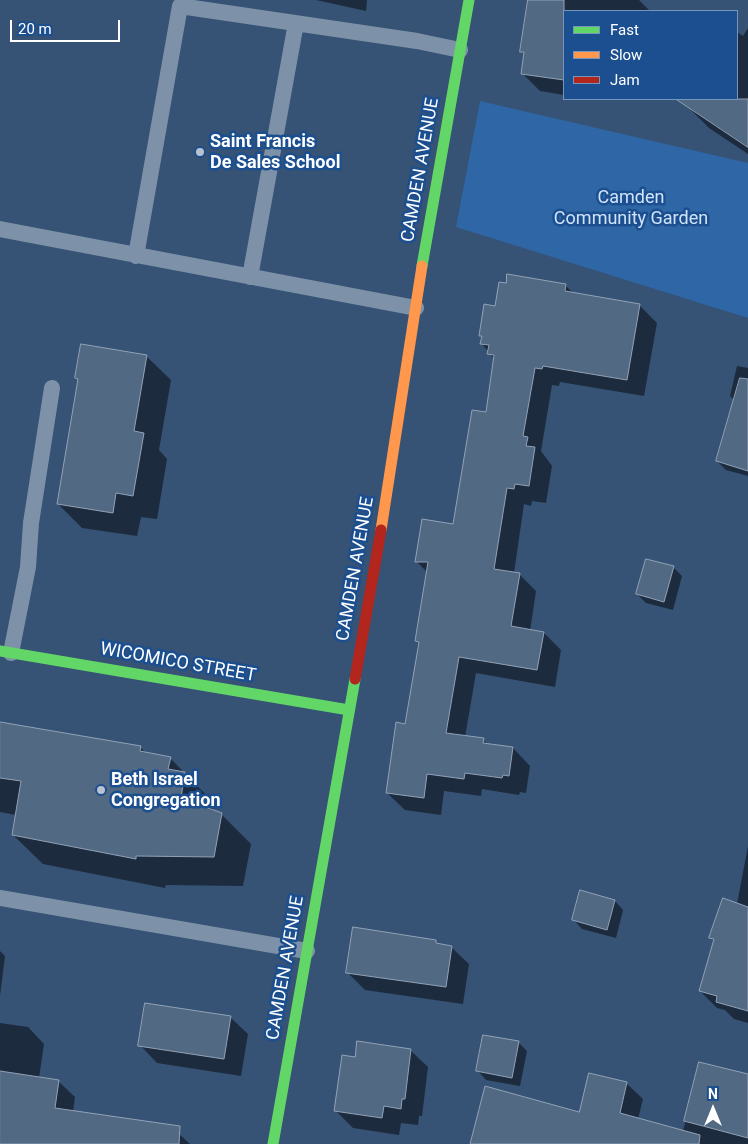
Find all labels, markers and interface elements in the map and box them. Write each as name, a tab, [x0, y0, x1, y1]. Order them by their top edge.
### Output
scale bar	[12, 10, 122, 42]
legend	[563, 10, 738, 100]
text: 20 m	[18, 20, 52, 38]
text: Fast	[610, 21, 639, 39]
text: Slow	[610, 46, 642, 64]
text: Jam	[610, 71, 640, 89]
street label: CAMDEN AVENUE	[398, 96, 444, 244]
place label: Saint Francis De Sales School	[210, 131, 340, 173]
marker: Saint Francis De Sales School	[194, 146, 206, 158]
park label: Camden Community Garden	[554, 187, 708, 230]
street label: CAMDEN AVENUE	[333, 495, 379, 643]
street label: WICOMICO STREET	[98, 639, 258, 687]
place label: Beth Israel Congregation	[111, 769, 220, 812]
marker: Beth Israel Congregation	[95, 784, 107, 796]
street label: CAMDEN AVENUE	[263, 894, 309, 1042]
north arrow	[688, 1084, 738, 1134]
text: N	[708, 1086, 718, 1102]

